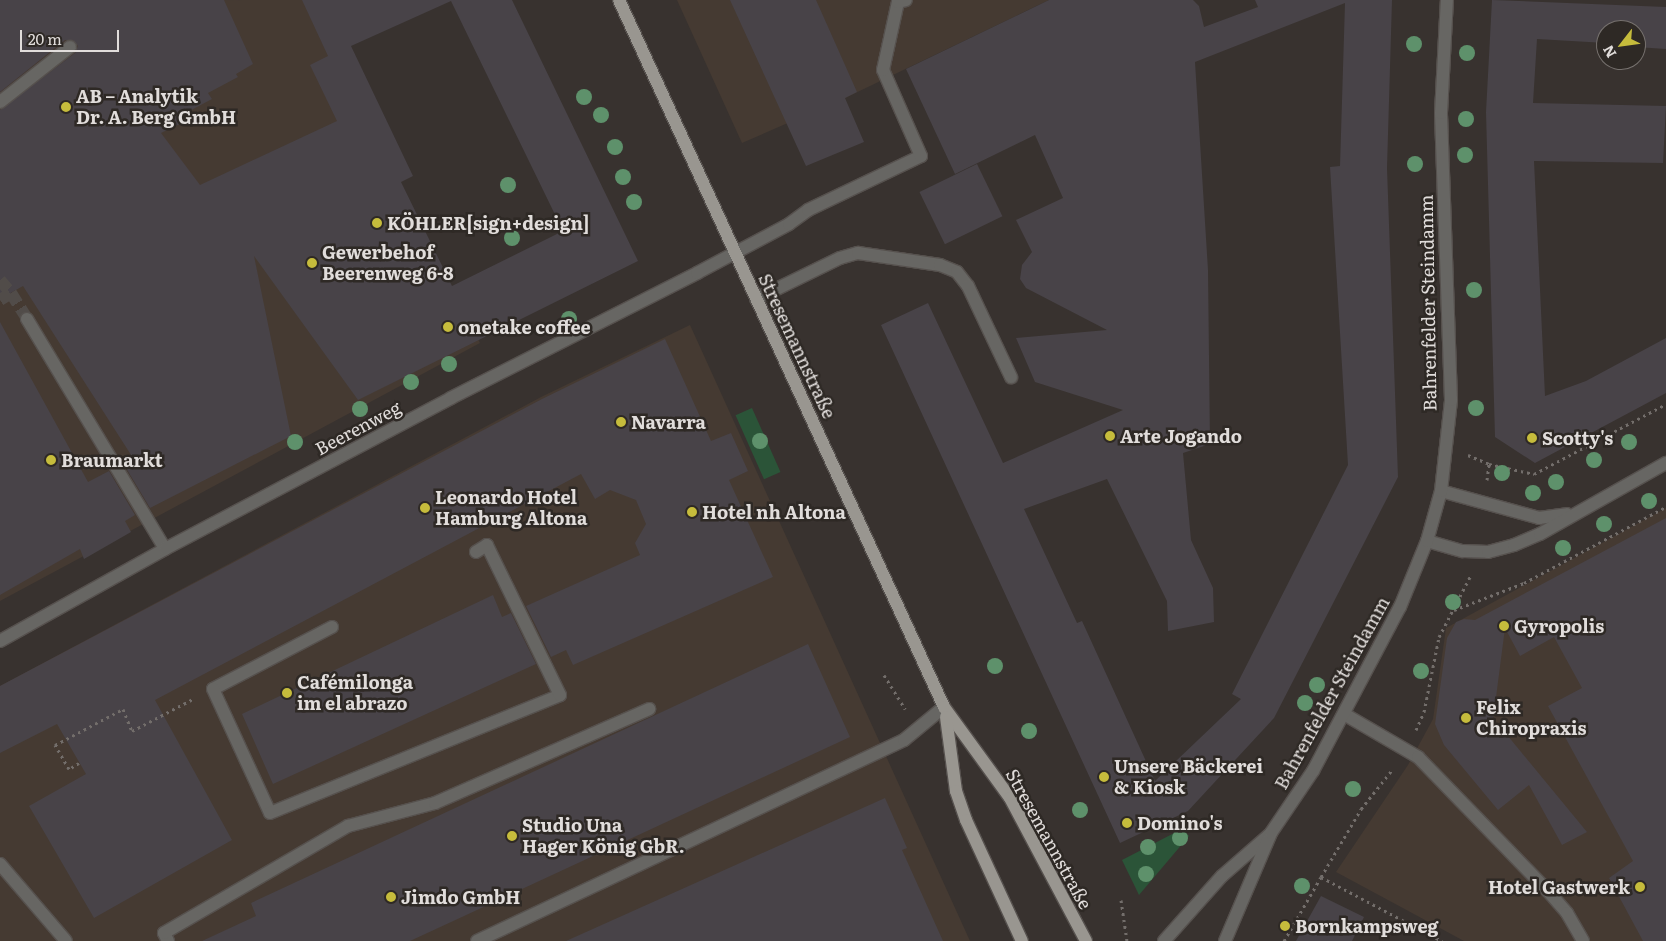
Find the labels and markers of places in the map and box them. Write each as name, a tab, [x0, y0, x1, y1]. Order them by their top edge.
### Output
place label: AB – Analytik Dr. A. Berg GmbH	[76, 86, 236, 128]
marker: AB – Analytik Dr. A. Berg GmbH	[60, 101, 72, 113]
place label: KÖHLER[sign+design]	[387, 212, 589, 234]
marker: KÖHLER[sign+design]	[371, 217, 383, 229]
place label: Gewerbehof Beerenweg 6-8	[322, 242, 454, 284]
marker: Gewerbehof Beerenweg 6-8	[306, 257, 318, 269]
place label: onetake coffee	[458, 316, 591, 338]
marker: onetake coffee	[442, 321, 454, 333]
place label: Navarra	[631, 411, 706, 433]
marker: Navarra	[615, 416, 627, 428]
place label: Arte Jogando	[1120, 425, 1242, 447]
place label: Scotty's	[1542, 427, 1613, 449]
marker: Arte Jogando	[1104, 430, 1116, 442]
marker: Scotty's	[1526, 432, 1538, 444]
place label: Braumarkt	[61, 449, 163, 471]
marker: Braumarkt	[45, 454, 57, 466]
place label: Leonardo Hotel Hamburg Altona	[435, 487, 587, 530]
place label: Hotel nh Altona	[702, 501, 846, 523]
marker: Leonardo Hotel Hamburg Altona	[419, 502, 431, 514]
marker: Hotel nh Altona	[686, 506, 698, 518]
place label: Gyropolis	[1514, 615, 1604, 637]
marker: Gyropolis	[1498, 620, 1510, 632]
place label: Cafémilonga im el abrazo	[297, 672, 413, 714]
marker: Cafémilonga im el abrazo	[281, 687, 293, 699]
place label: Felix Chiropraxis	[1476, 697, 1586, 740]
marker: Felix Chiropraxis	[1460, 712, 1472, 724]
place label: Unsere Bäckerei & Kiosk	[1114, 756, 1263, 799]
marker: Unsere Bäckerei & Kiosk	[1098, 771, 1110, 783]
place label: Domino's	[1137, 812, 1223, 834]
place label: Studio Una Hager König GbR.	[522, 815, 685, 858]
marker: Domino's	[1121, 817, 1133, 829]
marker: Studio Una Hager König GbR.	[506, 830, 518, 842]
place label: Hotel Gastwerk	[1488, 876, 1630, 898]
marker: Hotel Gastwerk	[1634, 881, 1646, 893]
place label: Jimdo GmbH	[401, 886, 520, 908]
marker: Jimdo GmbH	[385, 891, 397, 903]
place label: Bornkampsweg	[1295, 915, 1438, 937]
marker: Bornkampsweg	[1279, 920, 1291, 932]

